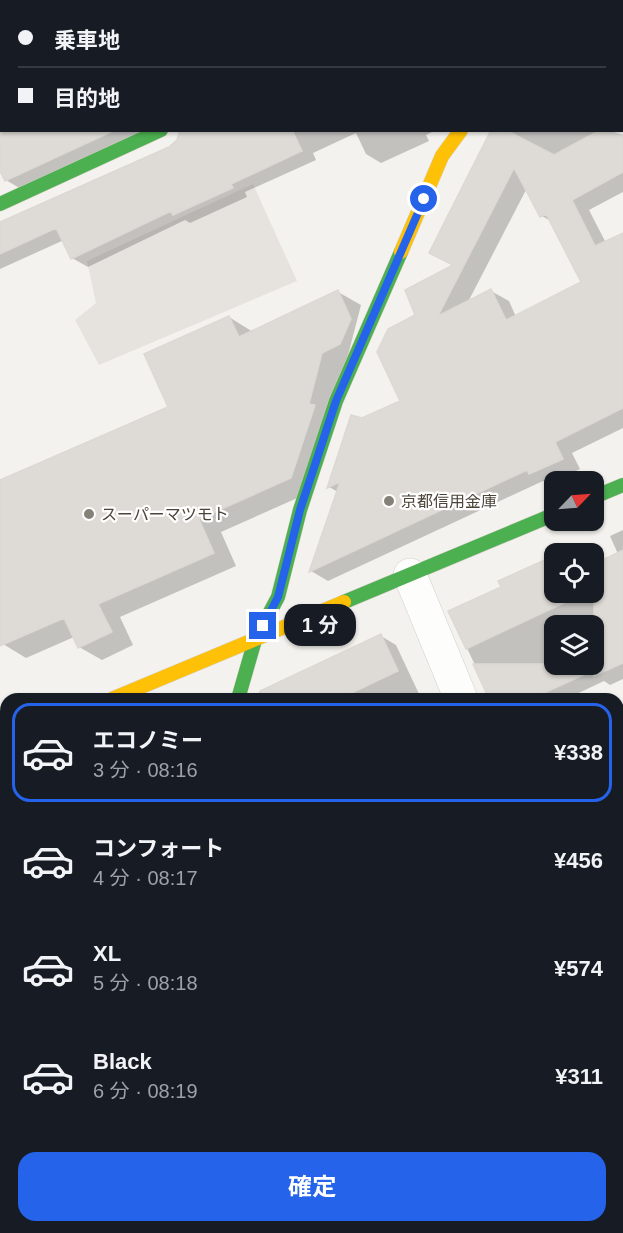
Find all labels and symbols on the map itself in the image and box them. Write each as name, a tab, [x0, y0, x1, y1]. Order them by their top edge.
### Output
route start	[410, 185, 437, 212]
north arrow	[544, 471, 604, 531]
place label: 京都信用金庫	[401, 493, 497, 510]
marker: 京都信用金庫	[382, 494, 396, 508]
place label: スーパーマツモト	[101, 506, 229, 523]
marker: スーパーマツモト	[82, 507, 96, 521]
callout: 1 分	[284, 605, 356, 647]
route end	[249, 612, 276, 639]

